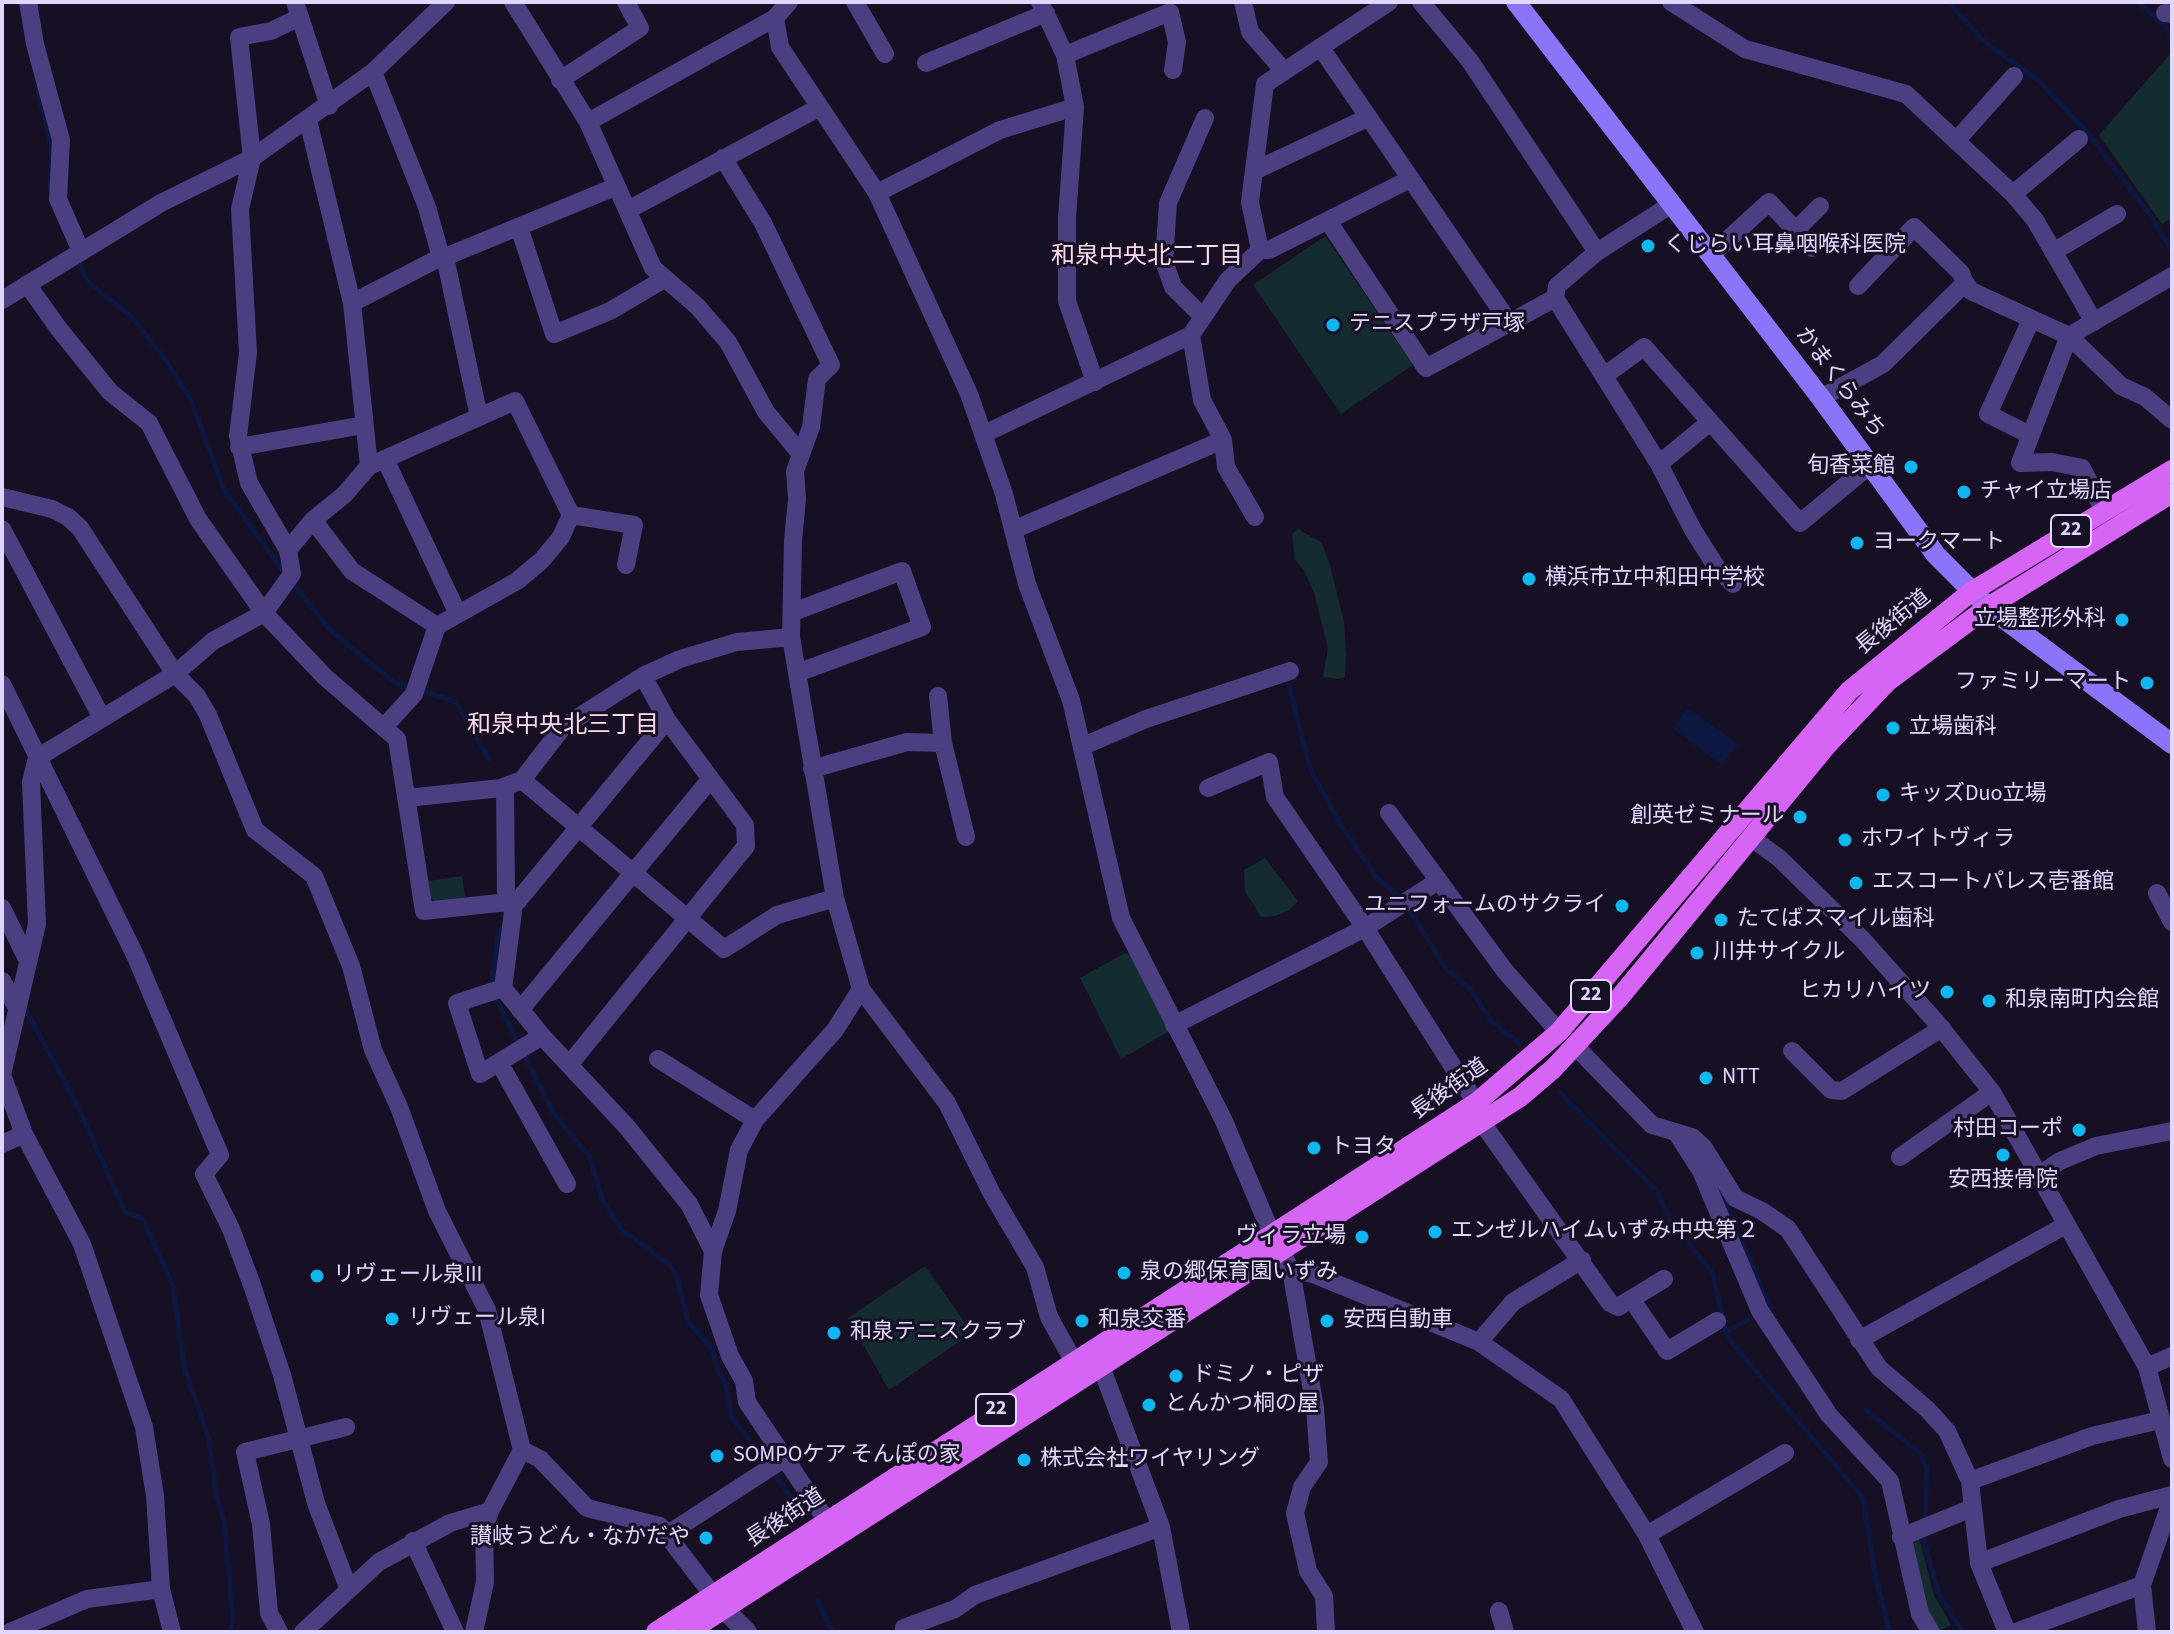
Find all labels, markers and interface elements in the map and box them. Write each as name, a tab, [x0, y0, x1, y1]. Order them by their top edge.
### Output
place label: くじらい耳鼻咽喉科医院	[1664, 233, 1906, 259]
marker: くじらい耳鼻咽喉科医院	[1639, 237, 1657, 255]
district label: 和泉中央北二丁目	[1051, 244, 1243, 272]
place label: テニスプラザ戸塚	[1349, 312, 1525, 338]
marker: テニスプラザ戸塚	[1324, 316, 1342, 334]
street label: かまくらみち	[1789, 322, 1889, 444]
place label: 旬香菜館	[1807, 454, 1895, 480]
marker: 旬香菜館	[1902, 458, 1920, 476]
place label: チャイ立場店	[1980, 479, 2112, 505]
marker: チャイ立場店	[1955, 483, 1973, 501]
road number: 22	[2051, 515, 2091, 547]
place label: ヨークマート	[1873, 530, 2005, 556]
marker: ヨークマート	[1848, 534, 1866, 552]
place label: 横浜市立中和田中学校	[1545, 566, 1765, 592]
marker: 横浜市立中和田中学校	[1520, 570, 1538, 588]
street label: 長後街道	[1851, 585, 1937, 661]
place label: 立場整形外科	[1974, 607, 2106, 633]
marker: 立場整形外科	[2113, 611, 2131, 629]
place label: ファミリーマート	[1955, 670, 2131, 696]
marker: ファミリーマート	[2138, 674, 2156, 692]
district label: 和泉中央北三丁目	[467, 713, 659, 741]
place label: 立場歯科	[1909, 715, 1997, 741]
marker: 立場歯科	[1884, 719, 1902, 737]
place label: キッズDuo立場	[1899, 782, 2046, 808]
marker: キッズDuo立場	[1874, 786, 1892, 804]
place label: 創英ゼミナール	[1630, 804, 1784, 830]
marker: 創英ゼミナール	[1791, 808, 1809, 826]
place label: ホワイトヴィラ	[1861, 827, 2015, 853]
marker: ホワイトヴィラ	[1836, 831, 1854, 849]
place label: エスコートパレス壱番館	[1872, 870, 2114, 896]
marker: エスコートパレス壱番館	[1847, 874, 1865, 892]
place label: ユニフォームのサクライ	[1364, 893, 1606, 919]
marker: ユニフォームのサクライ	[1613, 897, 1631, 915]
place label: たてばスマイル歯科	[1737, 907, 1935, 933]
marker: たてばスマイル歯科	[1712, 911, 1730, 929]
place label: 川井サイクル	[1713, 940, 1845, 966]
marker: 川井サイクル	[1688, 944, 1706, 962]
place label: ヒカリハイツ	[1799, 979, 1931, 1005]
road number: 22	[1571, 980, 1611, 1012]
marker: ヒカリハイツ	[1938, 983, 1956, 1001]
place label: 和泉南町内会館	[2005, 988, 2159, 1014]
marker: 和泉南町内会館	[1980, 992, 1998, 1010]
street label: 長後街道	[1406, 1054, 1494, 1126]
place label: NTT	[1722, 1065, 1760, 1091]
marker: NTT	[1697, 1069, 1715, 1087]
place label: 村田コーポ	[1953, 1117, 2063, 1143]
marker: 村田コーポ	[2070, 1121, 2088, 1139]
place label: トヨタ	[1330, 1135, 1396, 1161]
marker: トヨタ	[1305, 1139, 1323, 1157]
marker: 安西接骨院	[1994, 1146, 2012, 1164]
place label: 安西接骨院	[1948, 1168, 2058, 1194]
place label: エンゼルハイムいずみ中央第２	[1451, 1219, 1759, 1245]
marker: エンゼルハイムいずみ中央第２	[1426, 1223, 1444, 1241]
place label: ヴィラ立場	[1236, 1224, 1346, 1250]
marker: ヴィラ立場	[1353, 1228, 1371, 1246]
place label: 泉の郷保育園いずみ	[1140, 1260, 1338, 1286]
place label: リヴェール泉III	[333, 1263, 482, 1289]
marker: 泉の郷保育園いずみ	[1115, 1264, 1133, 1282]
marker: リヴェール泉III	[308, 1267, 326, 1285]
place label: リヴェール泉I	[408, 1306, 546, 1332]
place label: 和泉交番	[1098, 1308, 1186, 1334]
place label: 安西自動車	[1343, 1308, 1453, 1334]
marker: リヴェール泉I	[383, 1310, 401, 1328]
marker: 和泉交番	[1073, 1312, 1091, 1330]
marker: 安西自動車	[1318, 1312, 1336, 1330]
place label: 和泉テニスクラブ	[850, 1320, 1026, 1346]
marker: 和泉テニスクラブ	[825, 1324, 843, 1342]
place label: ドミノ・ピザ	[1192, 1363, 1324, 1389]
marker: ドミノ・ピザ	[1167, 1367, 1185, 1385]
place label: とんかつ桐の屋	[1165, 1392, 1319, 1418]
road number: 22	[976, 1394, 1016, 1426]
marker: とんかつ桐の屋	[1140, 1396, 1158, 1414]
place label: SOMPOケア そんぽの家	[733, 1443, 961, 1469]
marker: SOMPOケア そんぽの家	[708, 1447, 726, 1465]
place label: 株式会社ワイヤリング	[1040, 1447, 1260, 1473]
marker: 株式会社ワイヤリング	[1015, 1451, 1033, 1469]
street label: 長後街道	[742, 1484, 830, 1554]
place label: 讃岐うどん・なかだや	[470, 1525, 690, 1551]
marker: 讃岐うどん・なかだや	[697, 1529, 715, 1547]

